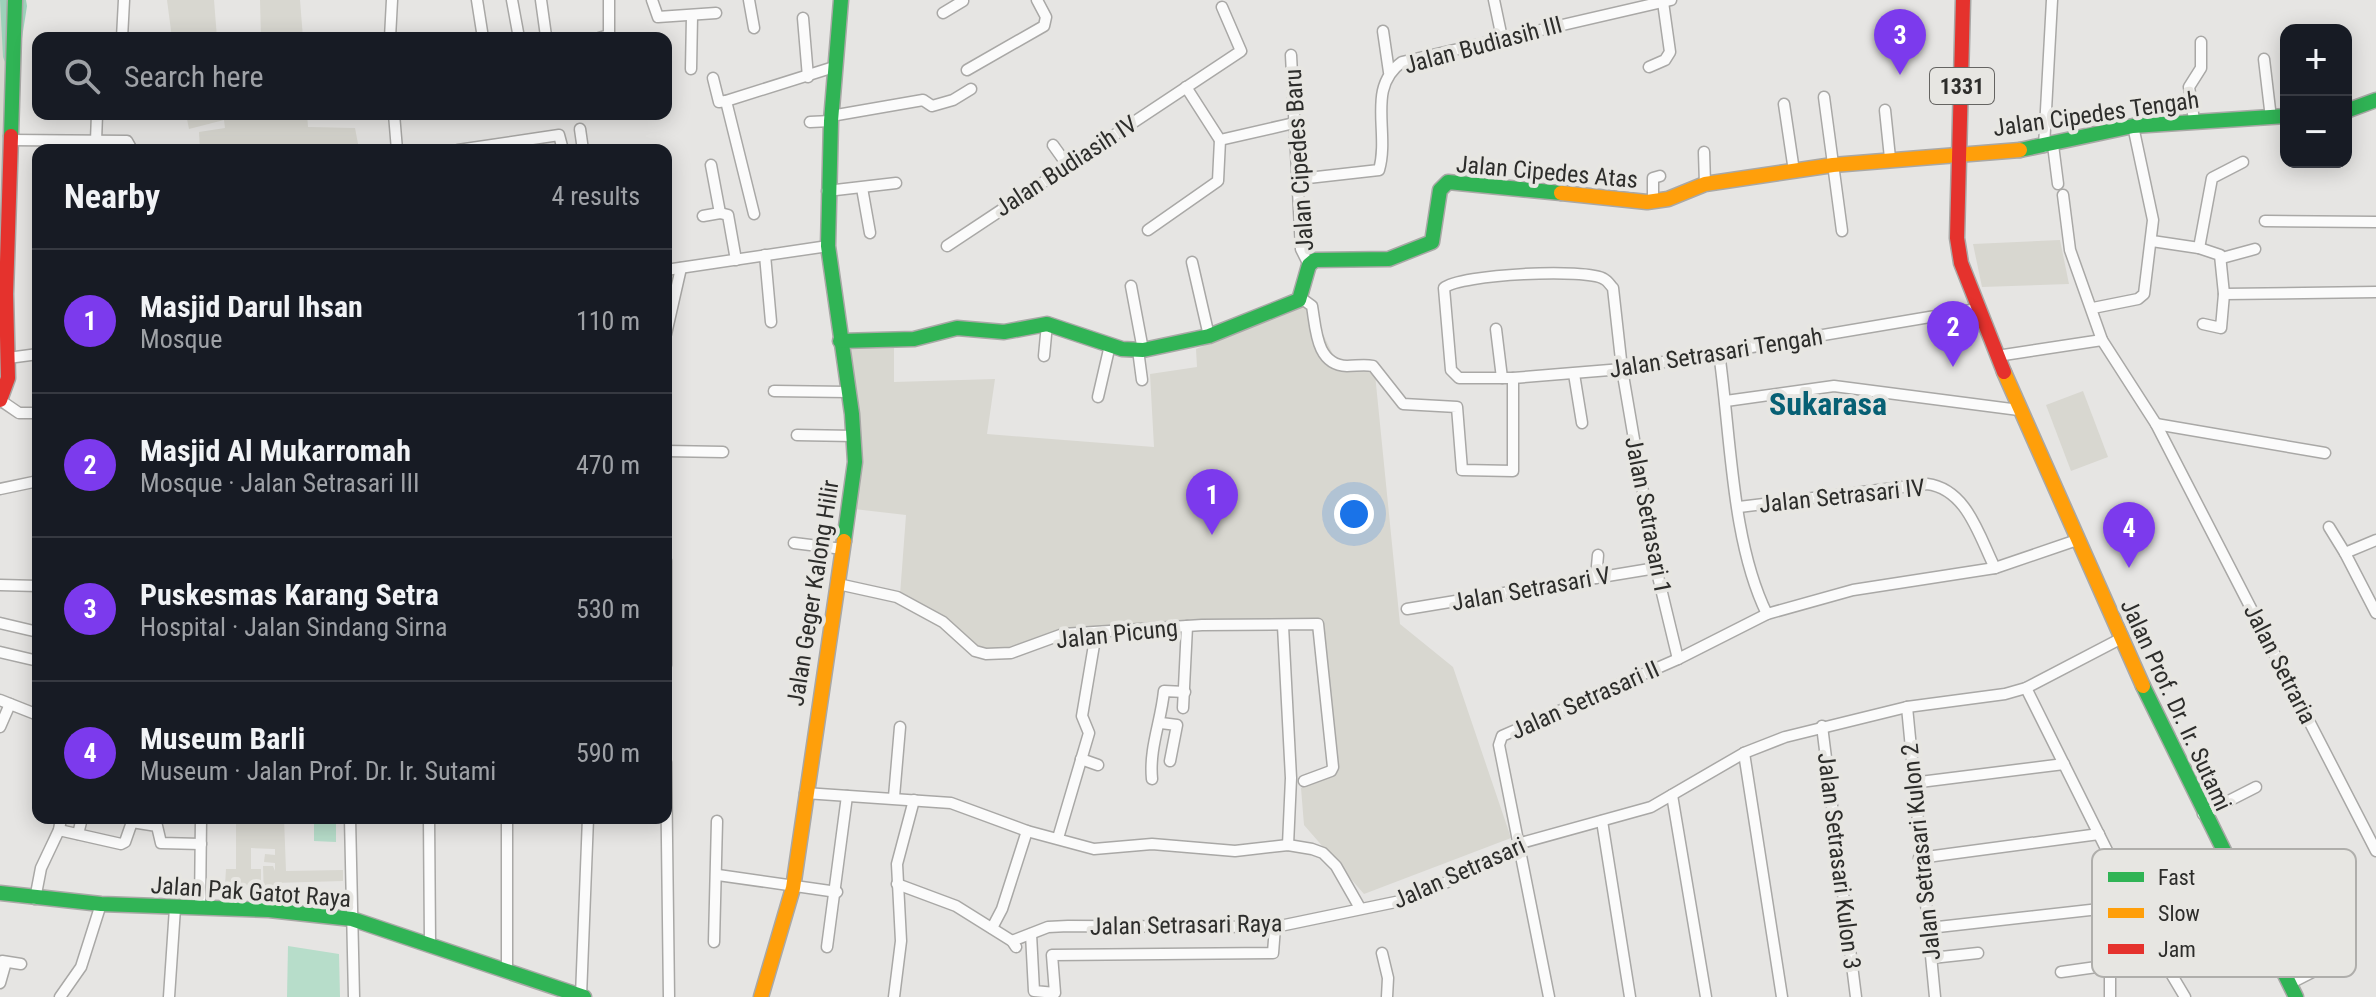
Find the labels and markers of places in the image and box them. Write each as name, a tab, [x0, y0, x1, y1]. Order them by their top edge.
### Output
pin: 3	[1874, 9, 1926, 75]
pin: 2	[1927, 301, 1979, 367]
pin: 1	[1186, 469, 1238, 535]
pin: 4	[2103, 502, 2155, 568]

